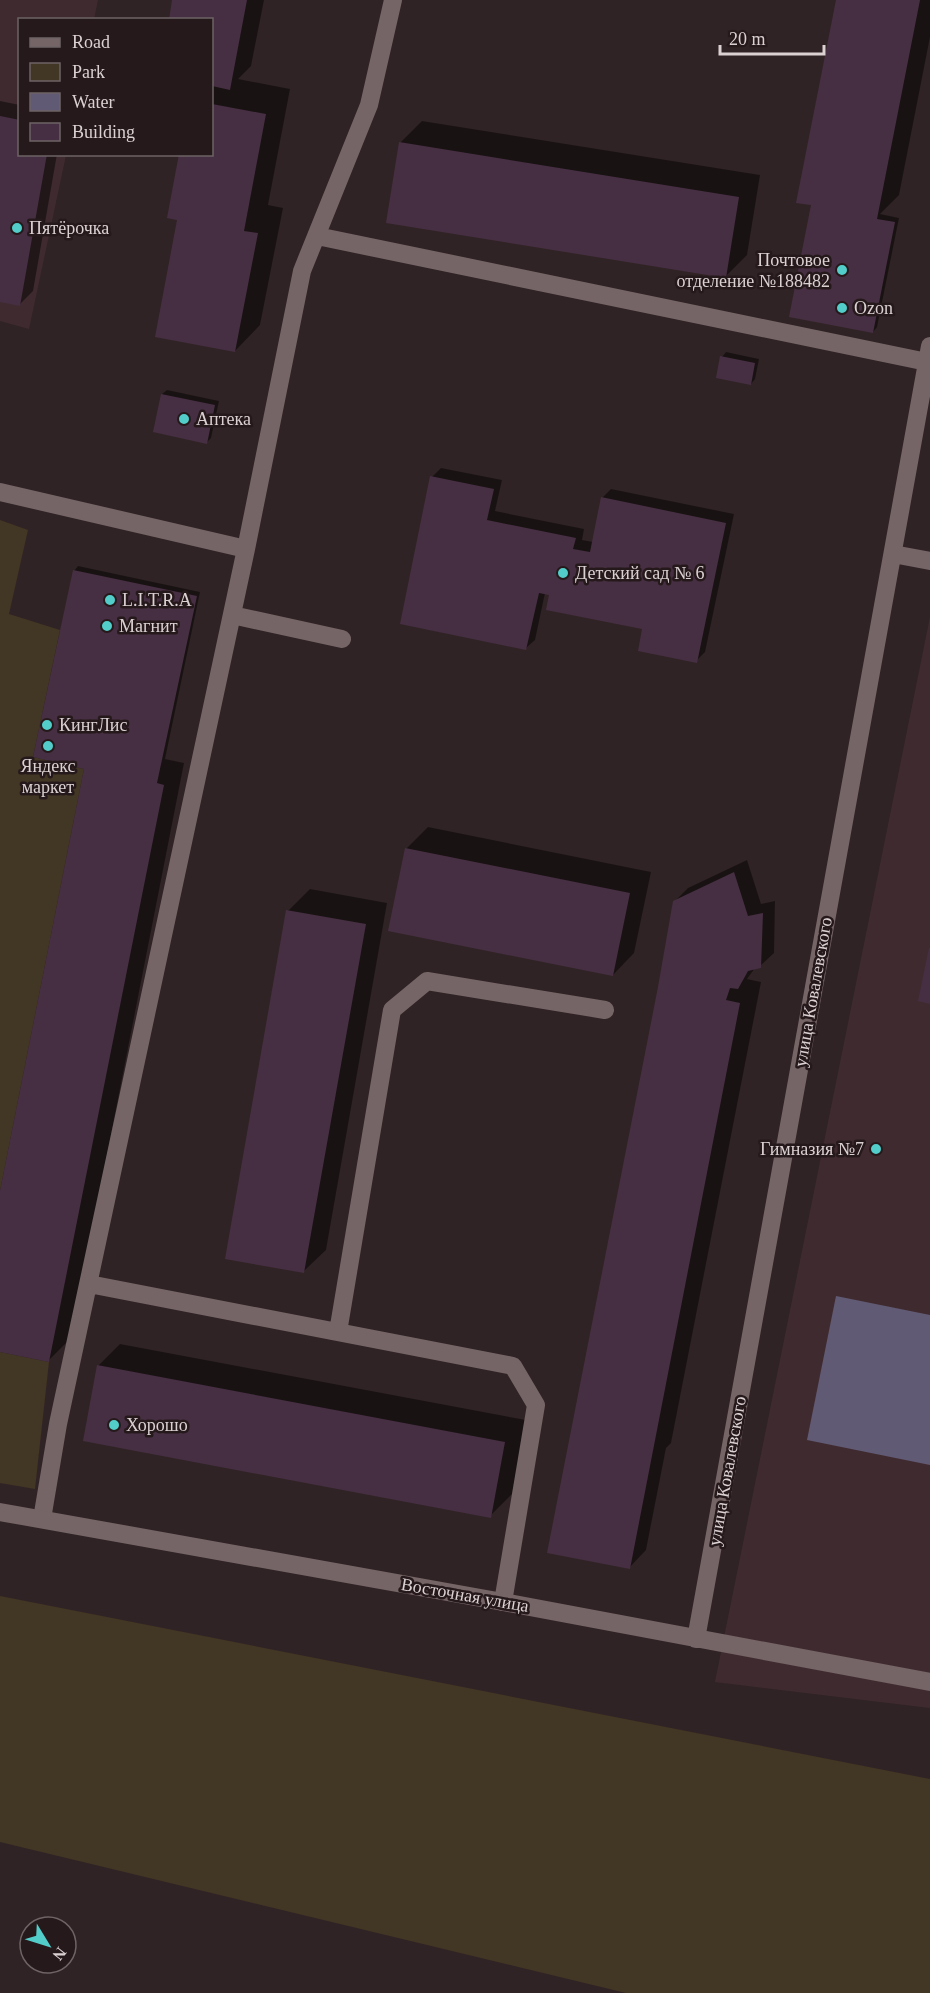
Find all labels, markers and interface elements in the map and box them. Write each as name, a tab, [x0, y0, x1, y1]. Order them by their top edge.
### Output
legend	[18, 18, 213, 156]
scale bar	[720, 18, 824, 56]
text: 20 m	[729, 29, 766, 49]
text: Road	[72, 32, 110, 52]
text: Park	[72, 62, 105, 82]
text: Water	[72, 92, 115, 112]
text: Building	[72, 122, 135, 142]
place label: Пятёрочка	[29, 218, 109, 238]
marker: Пятёрочка	[10, 221, 24, 235]
place label: Почтовое отделение №188482	[677, 250, 830, 291]
marker: Почтовое отделение №188482	[835, 263, 849, 277]
place label: Ozon	[854, 298, 893, 318]
marker: Ozon	[835, 301, 849, 315]
place label: Аптека	[196, 409, 251, 429]
marker: Аптека	[177, 412, 191, 426]
place label: Детский сад № 6	[575, 563, 705, 583]
marker: Детский сад № 6	[556, 566, 570, 580]
place label: L.I.T.R.A	[122, 590, 192, 610]
marker: L.I.T.R.A	[103, 593, 117, 607]
place label: Магнит	[119, 616, 178, 636]
marker: Магнит	[100, 619, 114, 633]
place label: КингЛис	[59, 715, 127, 735]
marker: КингЛис	[40, 718, 54, 732]
marker: Яндекс маркет	[41, 739, 55, 753]
place label: Яндекс маркет	[20, 756, 76, 797]
street label: улица Ковалевского	[790, 916, 836, 1068]
place label: Гимназия №7	[760, 1139, 864, 1159]
marker: Гимназия №7	[869, 1142, 883, 1156]
street label: улица Ковалевского	[704, 1395, 750, 1547]
place label: Хорошо	[126, 1415, 188, 1435]
marker: Хорошо	[107, 1418, 121, 1432]
street label: Восточная улица	[399, 1574, 531, 1616]
north arrow	[18, 1915, 78, 1975]
text: N	[49, 1944, 70, 1964]

